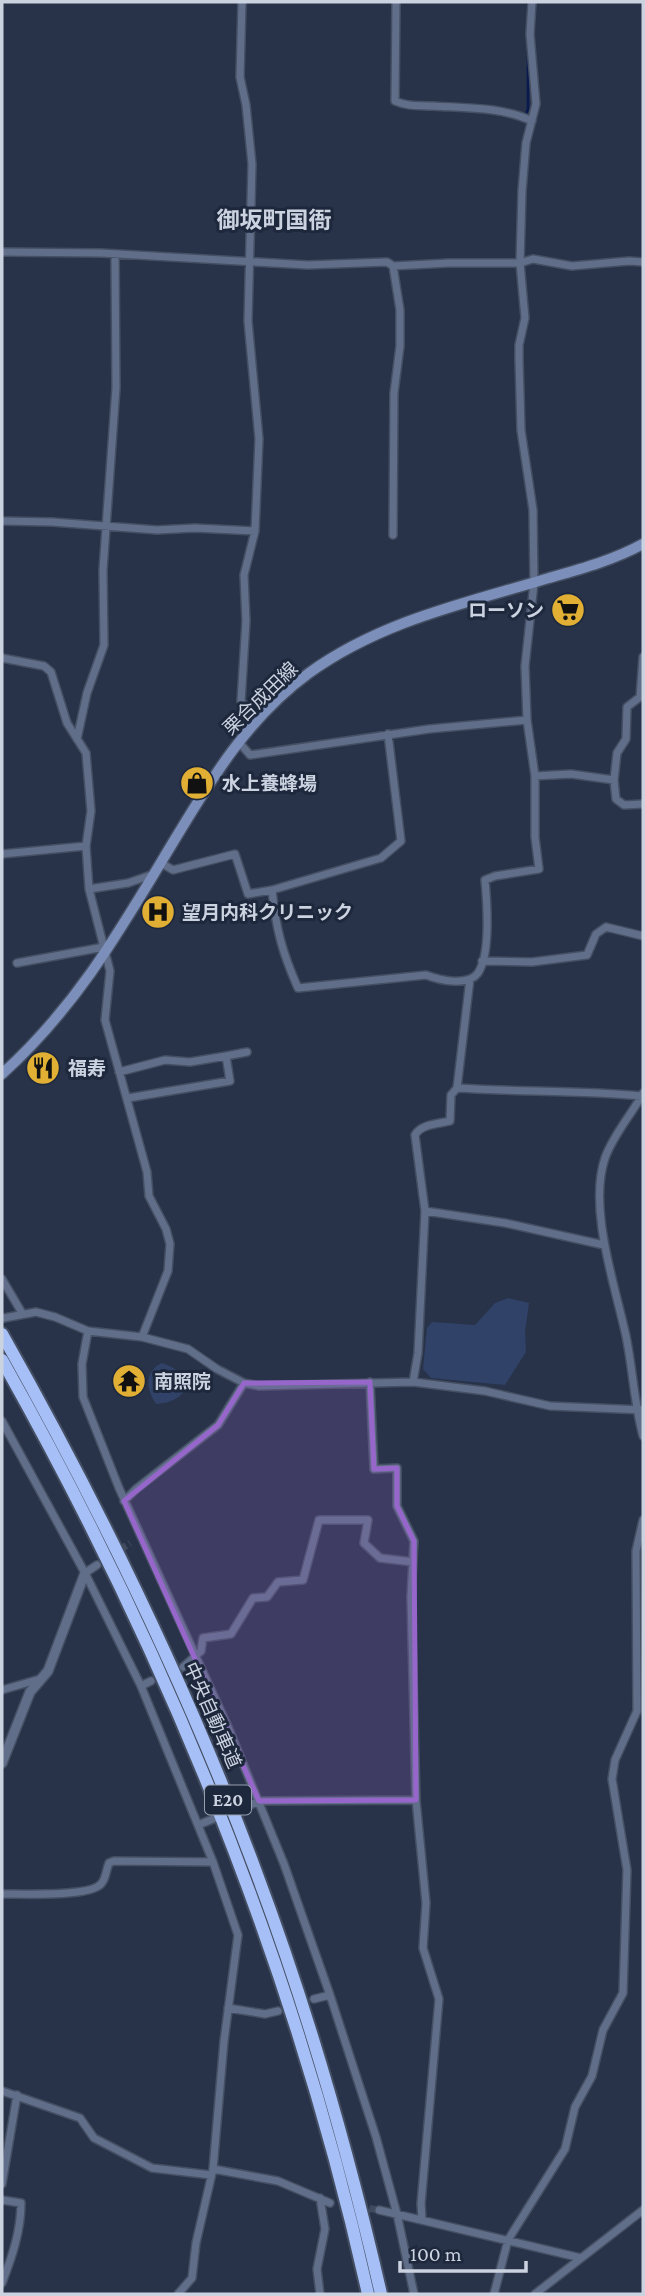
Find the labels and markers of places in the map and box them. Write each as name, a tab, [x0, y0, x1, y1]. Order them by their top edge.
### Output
supermarket icon: ローソン	[549, 591, 587, 629]
place label: ローソン	[468, 600, 544, 621]
shop icon: 水上養蜂場	[178, 764, 216, 802]
place label: 水上養蜂場	[222, 773, 317, 794]
hospital icon: 望月内科クリニック	[139, 893, 177, 931]
place label: 望月内科クリニック	[182, 902, 353, 923]
restaurant icon: 福寿	[24, 1049, 62, 1087]
place label: 福寿	[68, 1058, 106, 1079]
temple icon: 南照院	[110, 1362, 148, 1400]
place label: 南照院	[154, 1371, 211, 1392]

